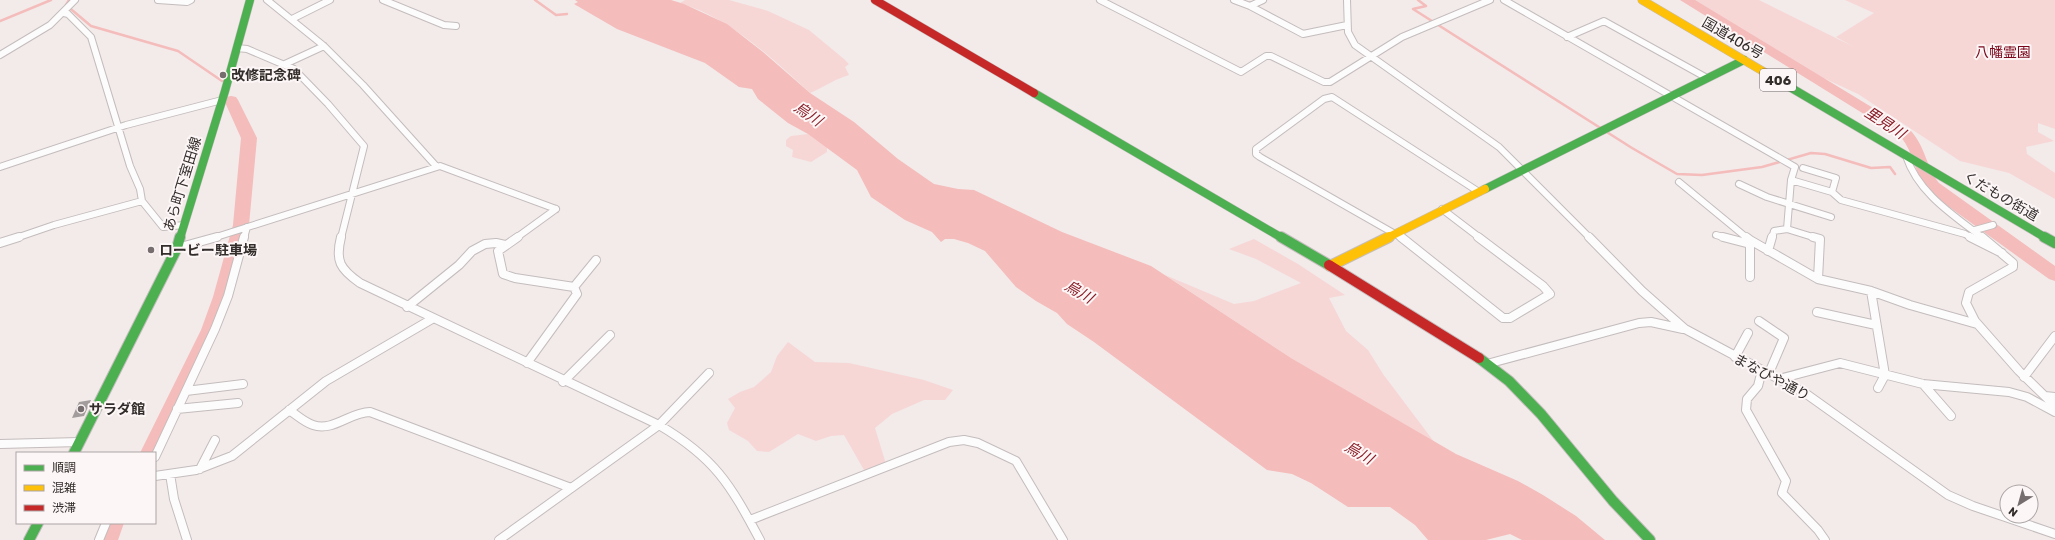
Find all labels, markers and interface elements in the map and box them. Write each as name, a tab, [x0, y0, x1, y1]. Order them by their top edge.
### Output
street label: 国道406号	[1699, 14, 1766, 63]
park label: 八幡霊園	[1975, 44, 2031, 61]
place label: 改修記念碑	[231, 67, 301, 84]
road number: 406	[1760, 69, 1796, 91]
marker: 改修記念碑	[218, 70, 228, 80]
water label: 烏川	[791, 98, 827, 131]
water label: 里見川	[1861, 103, 1910, 144]
street label: あら町下室田線	[160, 135, 205, 233]
street label: くだもの街道	[1960, 168, 2041, 225]
place label: ロービー駐車場	[159, 242, 257, 259]
marker: ロービー駐車場	[146, 245, 156, 255]
water label: 烏川	[1062, 277, 1098, 308]
street label: まなびや通り	[1731, 350, 1813, 405]
place label: サラダ館	[89, 401, 145, 418]
marker: サラダ館	[76, 404, 86, 414]
water label: 烏川	[1342, 438, 1378, 469]
legend	[16, 452, 156, 524]
text: 順調	[52, 461, 76, 475]
text: 混雑	[52, 481, 76, 495]
north arrow	[1999, 484, 2039, 524]
text: 渋滞	[52, 501, 76, 515]
text: N	[2006, 504, 2020, 519]

